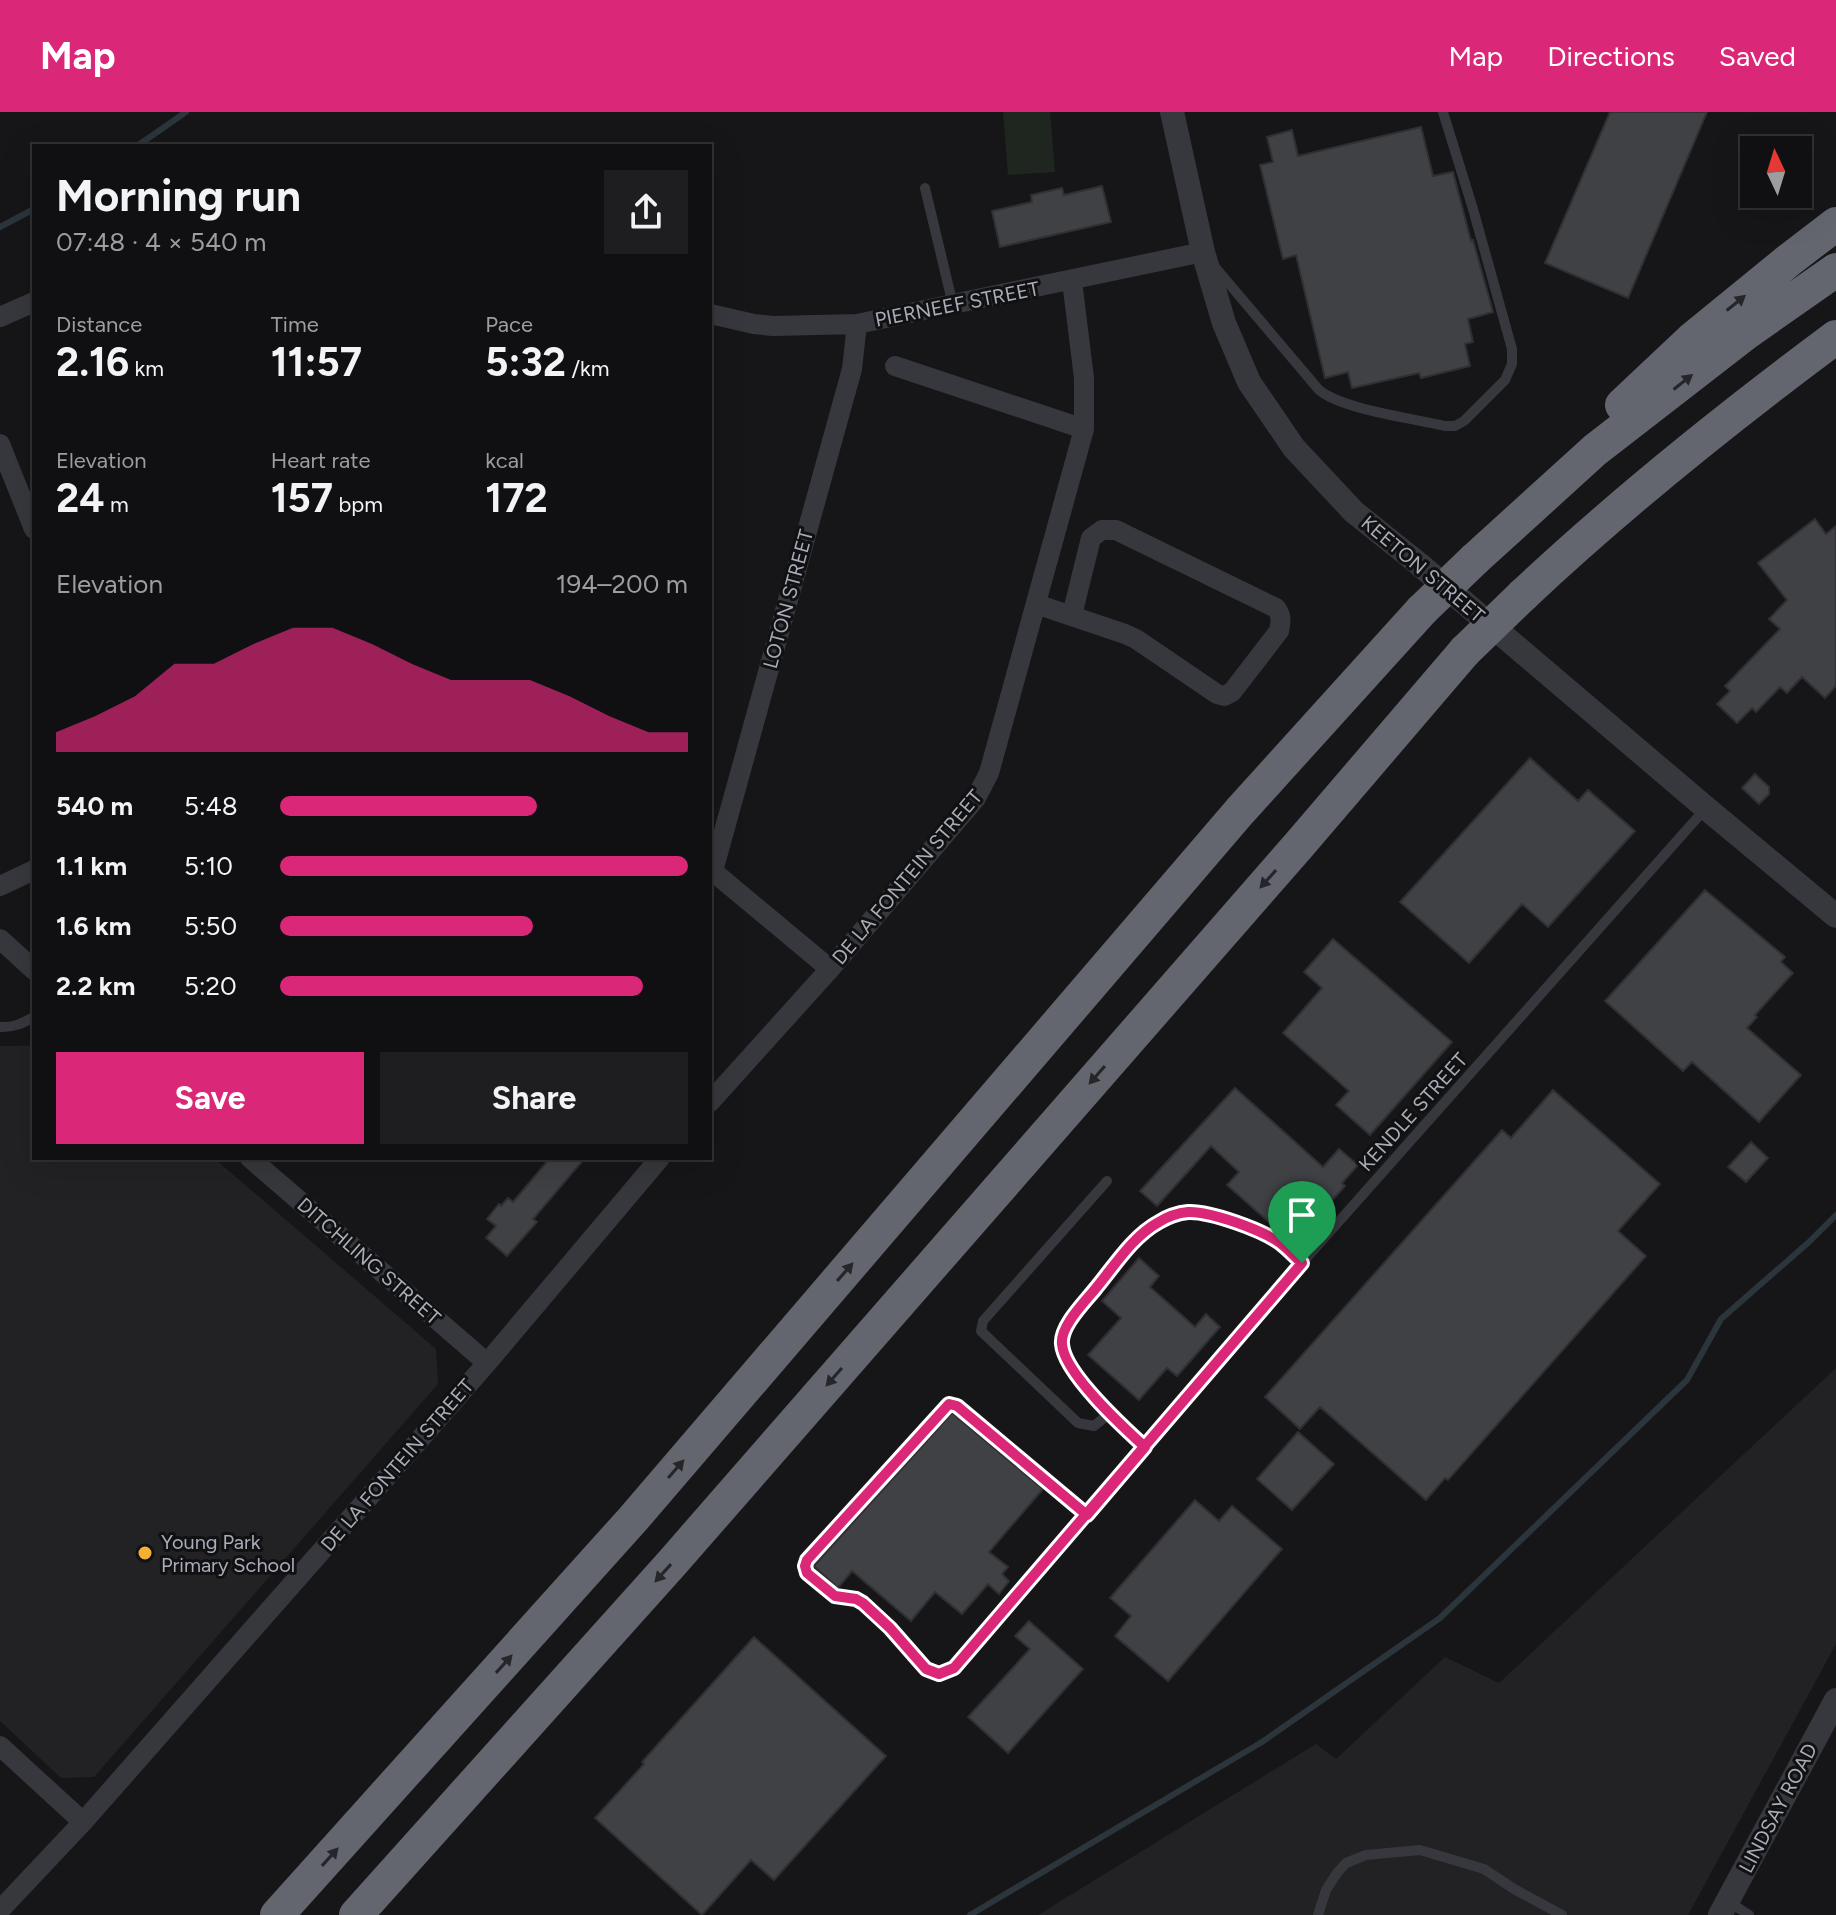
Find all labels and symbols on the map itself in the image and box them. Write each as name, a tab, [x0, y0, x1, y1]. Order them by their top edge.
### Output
north arrow	[1740, 136, 1812, 208]
street label: PIERNEEF STREET	[873, 276, 1041, 332]
one-way arrow	[1726, 295, 1746, 312]
one-way arrow	[1673, 374, 1693, 390]
street label: KEETON STREET	[1357, 510, 1489, 628]
street label: LOTON STREET	[758, 527, 818, 671]
street label: DE LA FONTEIN STREET	[827, 785, 987, 969]
one-way arrow	[1260, 869, 1277, 889]
street label: KENDLE STREET	[1354, 1048, 1472, 1176]
one-way arrow	[1089, 1065, 1106, 1085]
pin	[1268, 1181, 1336, 1263]
street label: DITCHLING STREET	[293, 1192, 445, 1330]
one-way arrow	[836, 1262, 854, 1282]
one-way arrow	[826, 1366, 843, 1386]
street label: DE LA FONTEIN STREET	[316, 1374, 478, 1556]
one-way arrow	[667, 1460, 684, 1480]
place label: Young Park Primary School	[161, 1530, 295, 1577]
marker: Young Park Primary School	[136, 1544, 154, 1562]
one-way arrow	[655, 1563, 673, 1582]
one-way arrow	[494, 1654, 512, 1673]
street label: LINDSAY ROAD	[1734, 1739, 1822, 1877]
one-way arrow	[320, 1848, 338, 1867]

